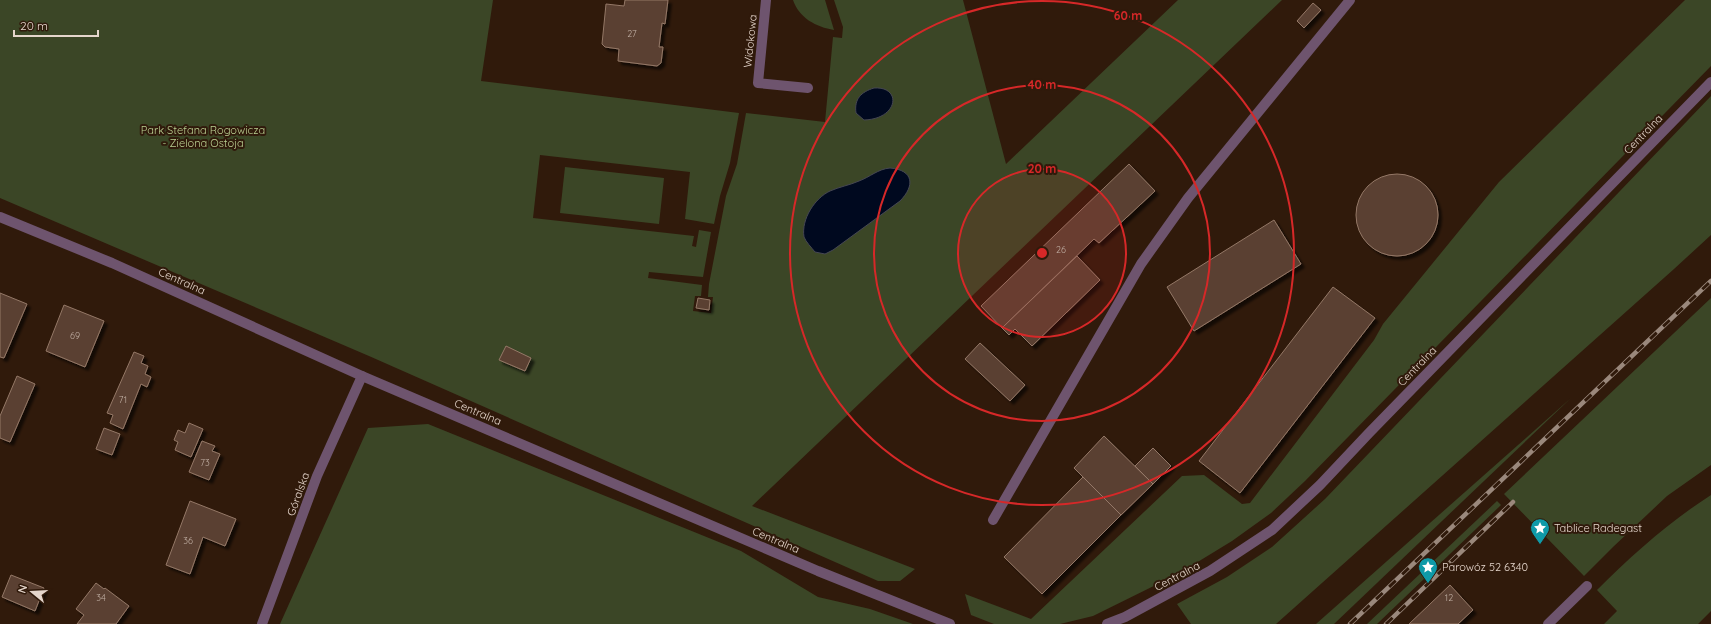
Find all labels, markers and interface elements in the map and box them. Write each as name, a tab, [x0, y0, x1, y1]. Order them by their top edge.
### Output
text: 60 m	[1114, 8, 1142, 23]
scale bar	[14, 12, 98, 38]
street label: Widokowa	[740, 14, 760, 68]
text: 20 m	[20, 18, 48, 33]
house number: 27	[627, 28, 637, 39]
text: 40 m	[1028, 77, 1056, 92]
street label: Centralna	[1621, 111, 1665, 157]
park label: Park Stefana Rogowicza - Zielona Ostoja	[141, 123, 265, 150]
text: 20 m	[1028, 161, 1056, 176]
house number: 26	[1056, 244, 1066, 255]
centre of rings	[1035, 246, 1049, 260]
street label: Centralna	[156, 264, 208, 298]
house number: 69	[70, 330, 80, 341]
street label: Centralna	[1395, 343, 1439, 389]
house number: 71	[119, 394, 127, 405]
street label: Centralna	[452, 396, 504, 428]
house number: 73	[200, 457, 210, 468]
street label: Góralska	[284, 470, 312, 518]
place icon: Tablice Radegast	[1529, 517, 1551, 545]
place label: Tablice Radegast	[1554, 521, 1642, 535]
street label: Centralna	[750, 524, 802, 556]
house number: 36	[183, 535, 193, 546]
place icon: Parowóz 52 6340	[1417, 556, 1439, 584]
street label: Centralna	[1152, 558, 1202, 594]
place label: Parowóz 52 6340	[1442, 560, 1528, 574]
north arrow	[12, 572, 52, 612]
text: N	[15, 583, 30, 595]
house number: 34	[96, 592, 106, 603]
house number: 12	[1445, 592, 1453, 603]

